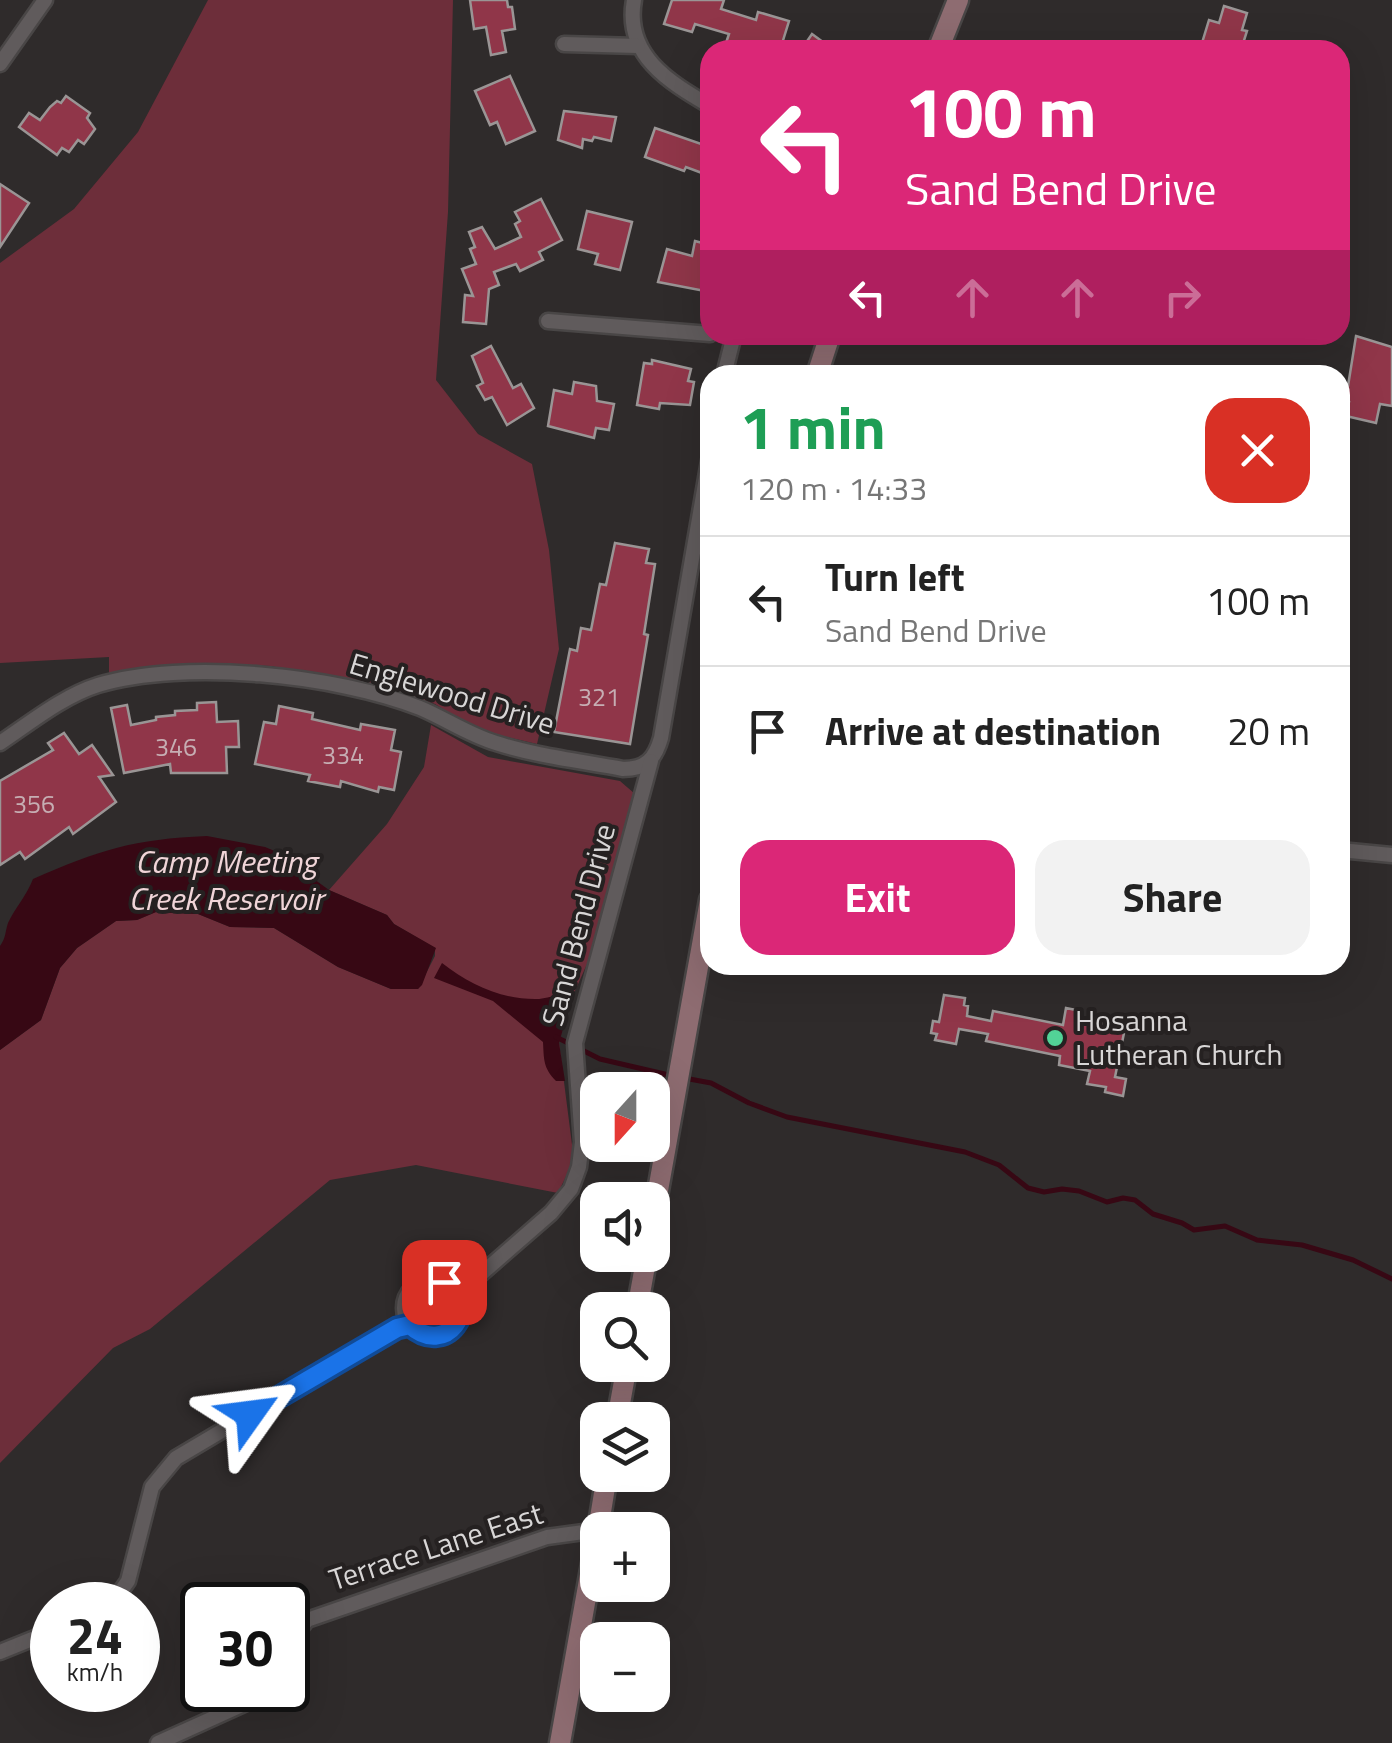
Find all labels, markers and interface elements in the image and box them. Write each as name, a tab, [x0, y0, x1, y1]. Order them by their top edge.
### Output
text: 100 m	[905, 58, 1097, 164]
icon: left	[740, 80, 870, 210]
text: Sand Bend Drive	[905, 154, 1217, 222]
icon: left	[840, 270, 895, 325]
icon: ahead	[945, 270, 1000, 325]
icon: ahead	[1050, 270, 1105, 325]
icon: right	[1155, 270, 1210, 325]
text: 1 min	[740, 381, 886, 472]
button: close	[1205, 398, 1310, 503]
text: 120 m · 14:33	[740, 464, 927, 512]
text: Turn left	[825, 548, 965, 606]
text: 100 m	[1206, 572, 1310, 630]
icon: left	[740, 574, 795, 629]
text: Sand Bend Drive	[825, 606, 1047, 654]
street label: Englewood Drive	[344, 640, 561, 746]
house number: 321	[578, 678, 620, 716]
text: Arrive at destination	[825, 702, 1161, 760]
text: 20 m	[1227, 702, 1310, 760]
icon: arrive	[740, 704, 795, 759]
house number: 346	[155, 728, 197, 766]
house number: 334	[322, 736, 364, 774]
house number: 356	[13, 785, 55, 823]
street label: Sand Bend Drive	[529, 818, 627, 1031]
water label: Camp Meeting Creek Reservoir	[129, 837, 327, 922]
button: Exit	[740, 840, 1015, 955]
button: Share	[1035, 840, 1310, 955]
place label: Hosanna Lutheran Church	[1075, 997, 1283, 1077]
marker: Hosanna Lutheran Church	[1044, 1027, 1066, 1049]
north arrow	[580, 1072, 670, 1162]
map controls	[580, 1072, 670, 1712]
button: sound	[580, 1182, 670, 1272]
pin	[402, 1240, 487, 1325]
icon: arrive	[417, 1255, 472, 1310]
button: search	[580, 1292, 670, 1382]
position arrow	[198, 1362, 302, 1466]
button: layers	[580, 1402, 670, 1492]
street label: Terrace Lane East	[323, 1490, 549, 1602]
button: +	[580, 1512, 670, 1602]
speed limit sign: 30	[180, 1582, 310, 1712]
text: 24	[67, 1597, 123, 1673]
button: −	[580, 1622, 670, 1712]
text: km/h	[67, 1653, 123, 1691]

